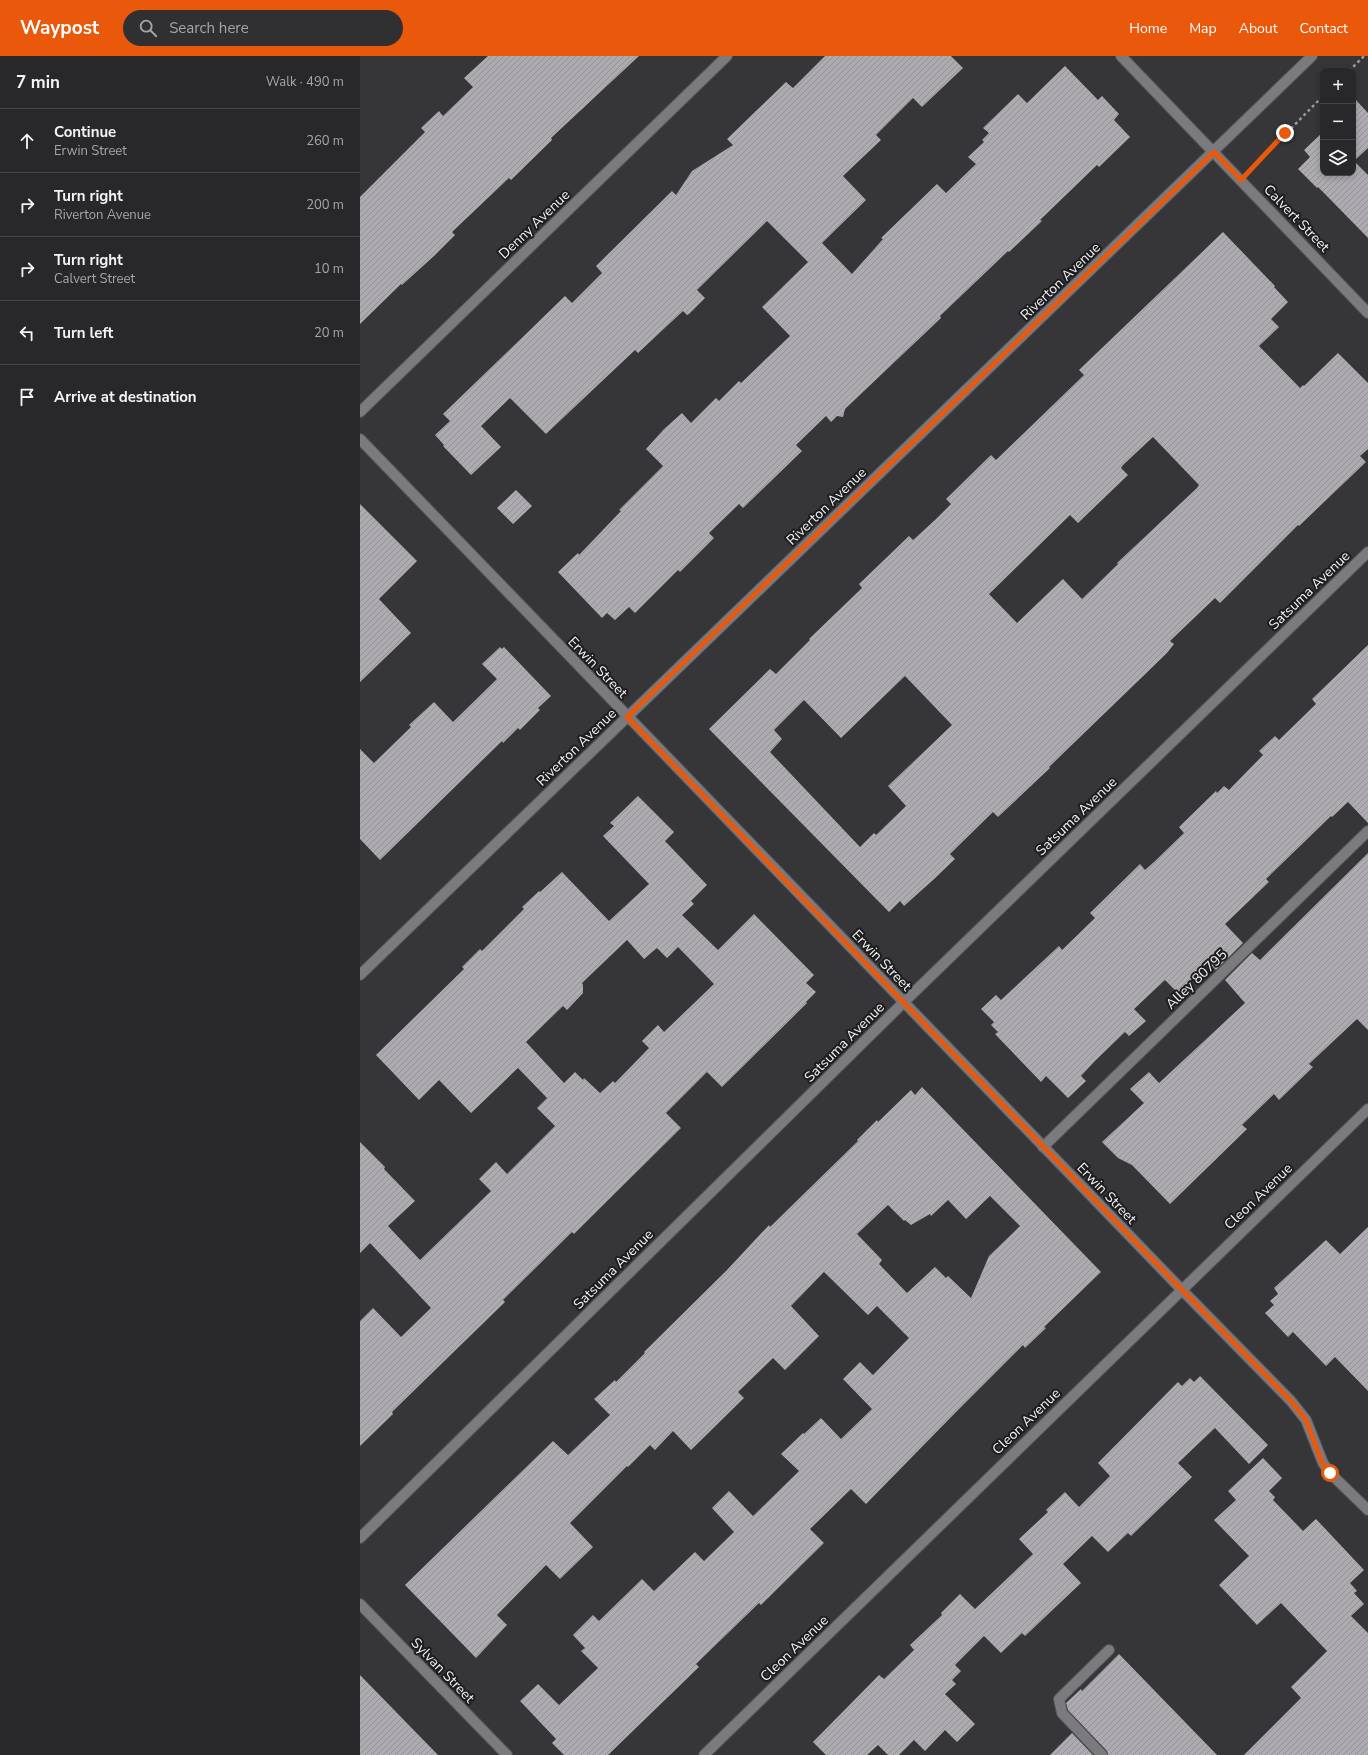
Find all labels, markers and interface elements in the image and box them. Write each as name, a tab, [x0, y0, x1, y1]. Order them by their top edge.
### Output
search box	[123, 10, 403, 46]
text: Waypost	[20, 15, 99, 41]
icon: search	[137, 17, 159, 39]
text: Search here	[169, 18, 249, 38]
text: Home	[1129, 19, 1167, 38]
text: Map	[1189, 19, 1217, 38]
text: About	[1239, 19, 1278, 38]
text: Contact	[1300, 19, 1348, 38]
map controls	[1320, 68, 1356, 176]
button: +	[1320, 68, 1356, 104]
text: 7 min	[16, 71, 60, 94]
text: Walk · 490 m	[266, 73, 344, 91]
button: −	[1320, 104, 1356, 140]
text: Continue	[54, 122, 116, 142]
route end	[1276, 124, 1294, 142]
icon: ahead	[16, 130, 38, 152]
text: 260 m	[306, 132, 344, 150]
button: layers	[1320, 140, 1356, 176]
text: Erwin Street	[54, 142, 127, 160]
street label: Calvert Street	[1260, 180, 1334, 256]
text: Turn right	[54, 186, 123, 206]
street label: Denny Avenue	[495, 186, 574, 263]
icon: right	[16, 194, 38, 216]
text: 200 m	[306, 196, 344, 214]
text: Riverton Avenue	[54, 206, 151, 224]
street label: Riverton Avenue	[1016, 238, 1104, 324]
text: Turn right	[54, 250, 123, 270]
icon: right	[16, 258, 38, 280]
text: 10 m	[314, 260, 344, 278]
text: Calvert Street	[54, 270, 135, 288]
icon: left	[16, 322, 38, 344]
text: Turn left	[54, 323, 113, 343]
text: 20 m	[314, 324, 344, 342]
icon: arrive	[16, 386, 38, 408]
text: Arrive at destination	[54, 387, 197, 407]
street label: Riverton Avenue	[782, 463, 870, 549]
street label: Satsuma Avenue	[1265, 547, 1354, 634]
street label: Erwin Street	[564, 633, 632, 702]
street label: Riverton Avenue	[532, 704, 620, 790]
street label: Satsuma Avenue	[1032, 773, 1121, 860]
street label: Erwin Street	[848, 926, 916, 995]
street label: Alley 80795	[1161, 945, 1231, 1013]
street label: Satsuma Avenue	[800, 998, 889, 1087]
street label: Erwin Street	[1073, 1159, 1141, 1228]
street label: Cleon Avenue	[1220, 1159, 1297, 1234]
street label: Satsuma Avenue	[569, 1225, 658, 1314]
street label: Cleon Avenue	[988, 1384, 1065, 1459]
route start	[1321, 1464, 1339, 1482]
street label: Cleon Avenue	[756, 1611, 833, 1686]
street label: Sylvan Street	[407, 1634, 479, 1707]

